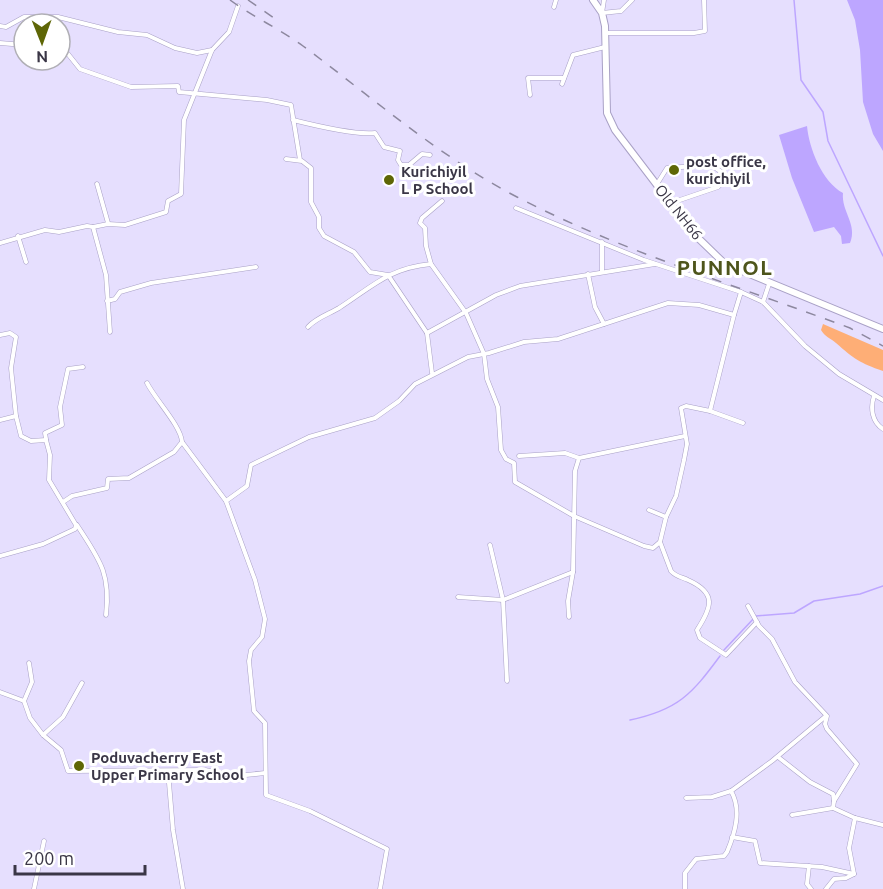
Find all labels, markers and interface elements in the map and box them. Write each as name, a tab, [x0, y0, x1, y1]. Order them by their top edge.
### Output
north arrow	[12, 12, 72, 72]
text: N	[36, 48, 48, 66]
place label: post office, kurichiyil	[686, 153, 766, 187]
place label: Kurichiyil L P School	[401, 163, 474, 197]
marker: post office, kurichiyil	[667, 163, 681, 177]
marker: Kurichiyil L P School	[382, 173, 396, 187]
street label: Old NH66	[652, 181, 706, 243]
district label: PUNNOL	[677, 255, 773, 279]
place label: Poduvacherry East Upper Primary School	[91, 749, 245, 783]
marker: Poduvacherry East Upper Primary School	[72, 759, 86, 773]
scale bar	[15, 838, 146, 876]
text: 200 m	[24, 848, 74, 868]

